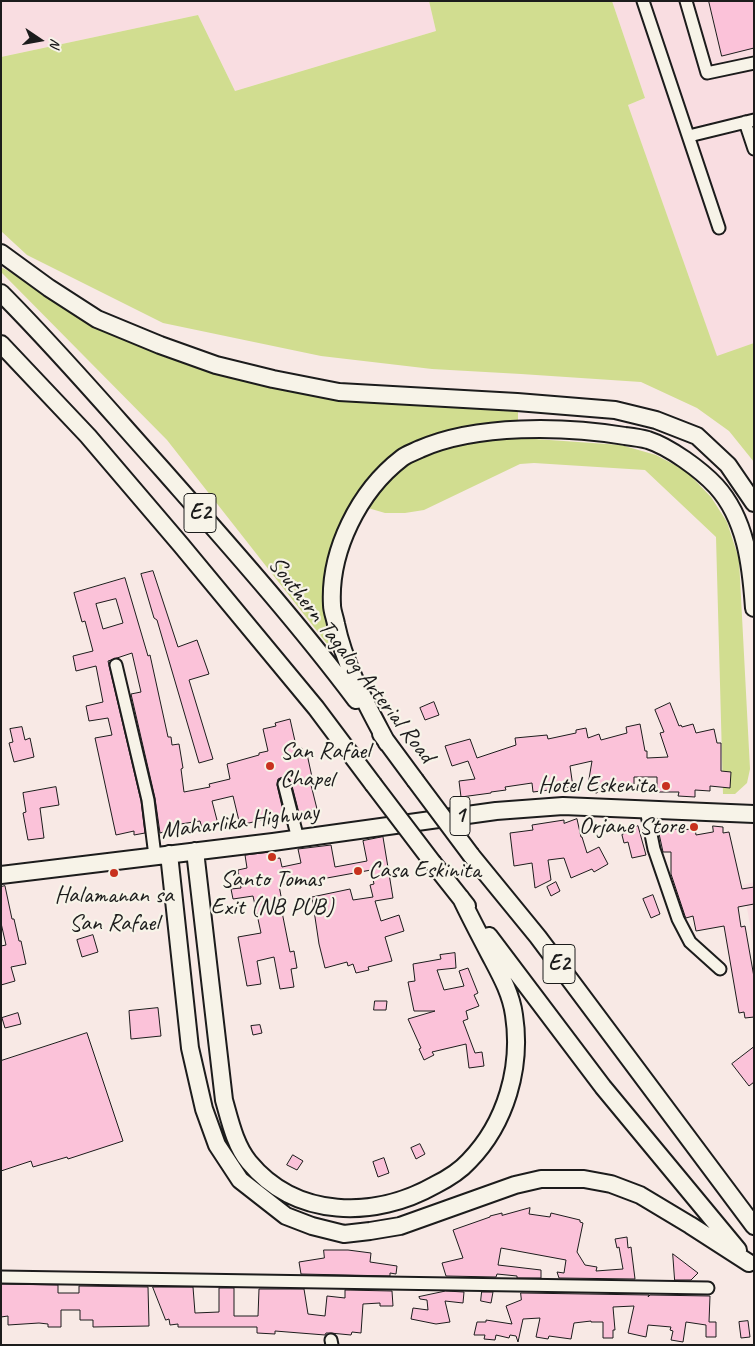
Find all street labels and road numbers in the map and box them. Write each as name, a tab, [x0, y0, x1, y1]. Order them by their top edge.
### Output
road number: E2	[184, 493, 216, 532]
street label: Southern Tagalog Arterial Road	[261, 551, 441, 769]
road number: 1	[450, 796, 470, 836]
street label: Maharlika Highway	[160, 798, 320, 846]
road number: E2	[543, 944, 575, 984]

